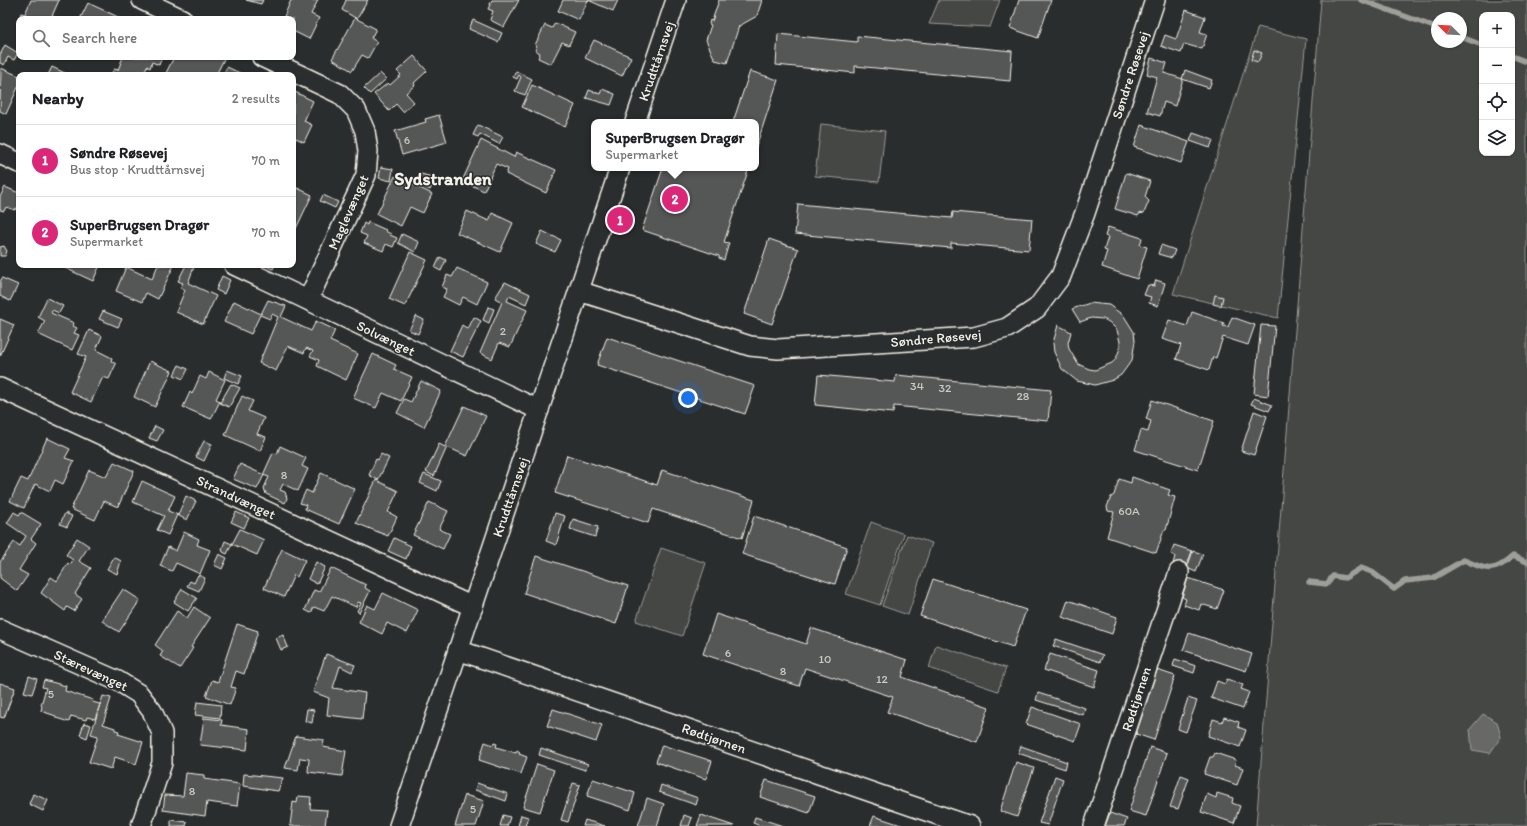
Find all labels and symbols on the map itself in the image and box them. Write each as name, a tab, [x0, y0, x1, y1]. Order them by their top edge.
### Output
north arrow	[1431, 12, 1467, 48]
street label: Krudttårnsvej	[635, 19, 678, 103]
street label: Søndre Røsevej	[1108, 29, 1153, 121]
house number: 6	[404, 133, 410, 147]
district label: Sydstranden	[394, 168, 492, 190]
street label: Maglevænget	[324, 172, 373, 252]
pin: 2	[662, 184, 688, 214]
pin: 1	[607, 205, 633, 235]
street label: Solvænget	[354, 317, 418, 360]
house number: 2	[500, 324, 507, 338]
street label: Søndre Røsevej	[890, 326, 982, 351]
house number: 34	[910, 379, 924, 393]
house number: 32	[939, 381, 952, 395]
your location	[678, 388, 698, 408]
house number: 28	[1017, 389, 1030, 403]
street label: Krudttårnsvej	[489, 455, 532, 539]
house number: 8	[281, 468, 288, 482]
street label: Strandvænget	[193, 472, 278, 523]
house number: 60A	[1118, 504, 1140, 518]
street label: Stærevænget	[51, 646, 130, 695]
house number: 6	[725, 646, 731, 660]
house number: 10	[819, 652, 831, 666]
house number: 8	[780, 664, 787, 678]
street label: Rødtjørnen	[1118, 665, 1155, 734]
house number: 12	[876, 672, 889, 686]
house number: 5	[48, 687, 54, 701]
street label: Rødtjørnen	[679, 720, 748, 757]
house number: 8	[189, 784, 196, 798]
house number: 5	[470, 802, 476, 816]

